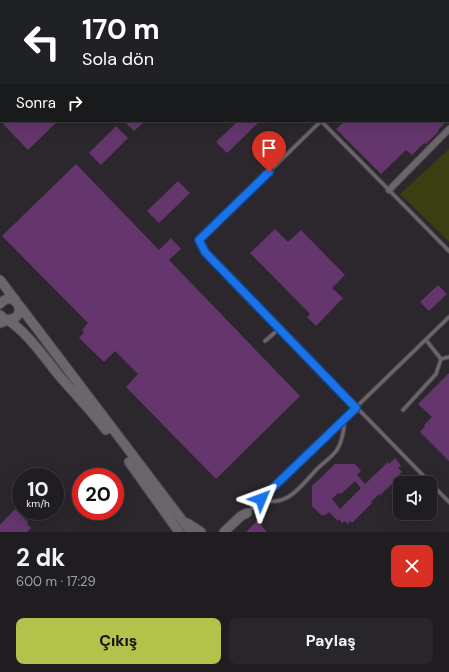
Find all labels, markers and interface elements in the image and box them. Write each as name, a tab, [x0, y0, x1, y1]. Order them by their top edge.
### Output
text: 170 m	[82, 11, 160, 48]
icon: left	[16, 16, 68, 68]
text: Sola dön	[82, 47, 154, 71]
icon: right	[64, 92, 86, 114]
text: Sonra	[16, 93, 56, 113]
pin	[252, 131, 286, 172]
icon: arrive	[258, 137, 280, 159]
speed limit sign: 20	[72, 468, 124, 520]
text: 10	[27, 476, 49, 502]
map controls	[393, 476, 437, 520]
button: sound	[393, 476, 437, 520]
position arrow	[240, 478, 282, 520]
text: km/h	[26, 497, 50, 510]
text: 2 dk	[16, 542, 65, 573]
button: close	[391, 545, 433, 587]
text: 600 m · 17:29	[16, 573, 96, 590]
button: Çıkış	[16, 618, 221, 664]
button: Paylaş	[229, 618, 433, 664]

